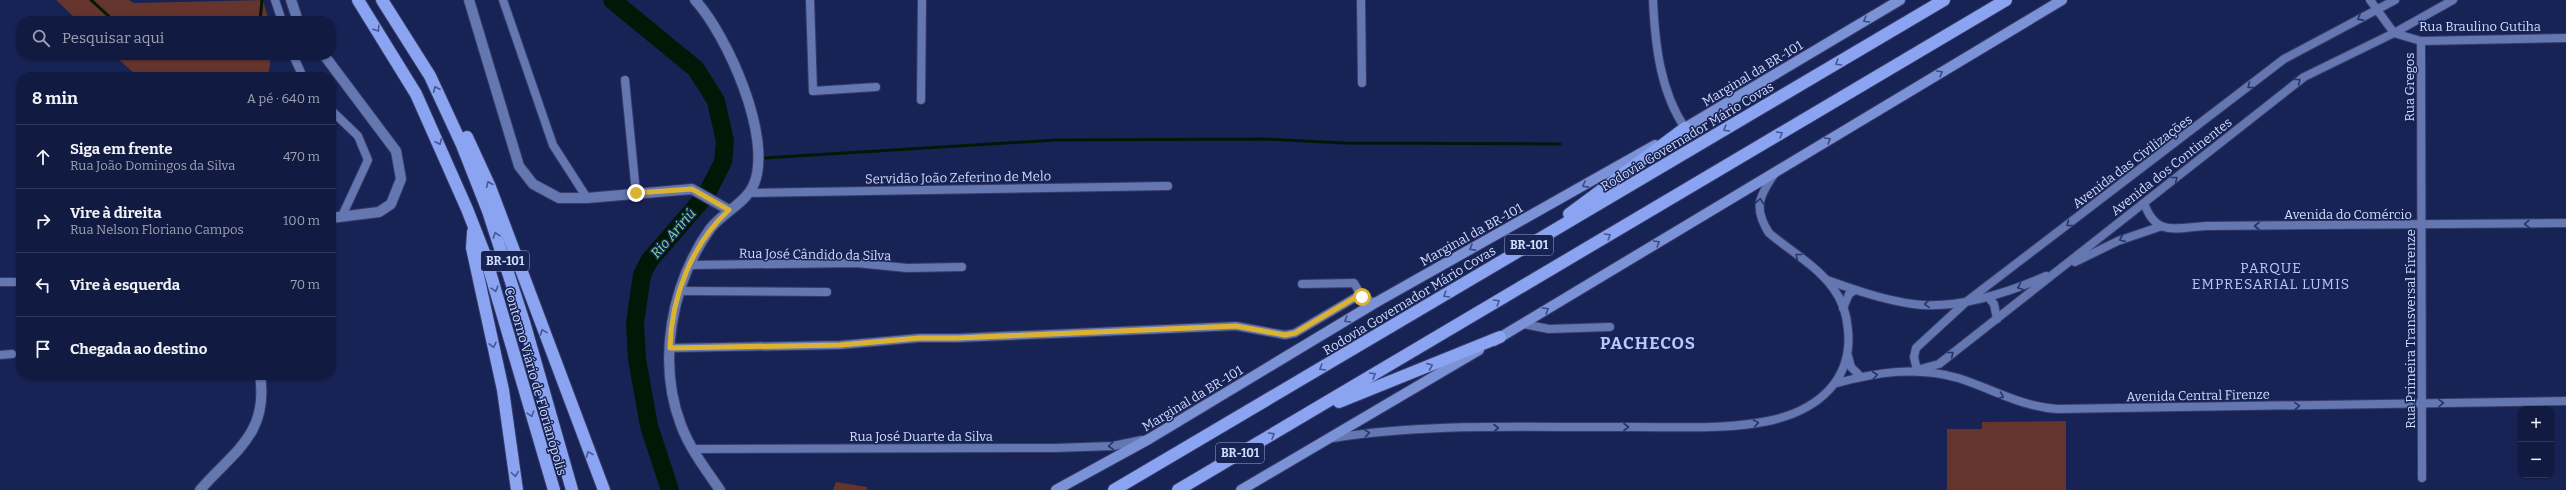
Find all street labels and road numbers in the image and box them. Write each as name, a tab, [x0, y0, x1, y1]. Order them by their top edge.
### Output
street label: Rua Braulino Gutiha	[2419, 19, 2541, 34]
street label: Marginal da BR-101	[1699, 37, 1806, 109]
street label: Rua Gregos	[2402, 52, 2417, 122]
street label: Rodovia Governador Mário Covas	[1598, 79, 1776, 194]
street label: Avenida das Civilizações	[2070, 112, 2195, 211]
street label: Avenida dos Continentes	[2108, 114, 2235, 218]
street label: Servidão João Zeferino de Melo	[865, 168, 1051, 187]
street label: Marginal da BR-101	[1417, 200, 1526, 269]
street label: Avenida do Comércio	[2284, 207, 2412, 222]
street label: Rua Primeira Transversal Firenze	[2403, 229, 2418, 429]
road number: BR-101	[1505, 235, 1553, 255]
street label: Rodovia Governador Mário Covas	[1320, 243, 1498, 358]
street label: Rua José Cândido da Silva	[739, 246, 891, 263]
road number: BR-101	[481, 251, 529, 271]
street label: Contorno Viário de Florianópolis	[501, 285, 570, 477]
street label: Marginal da BR-101	[1139, 362, 1246, 434]
street label: Avenida Central Firenze	[2126, 387, 2270, 404]
street label: Rua José Duarte da Silva	[849, 429, 993, 444]
road number: BR-101	[1216, 443, 1264, 463]

